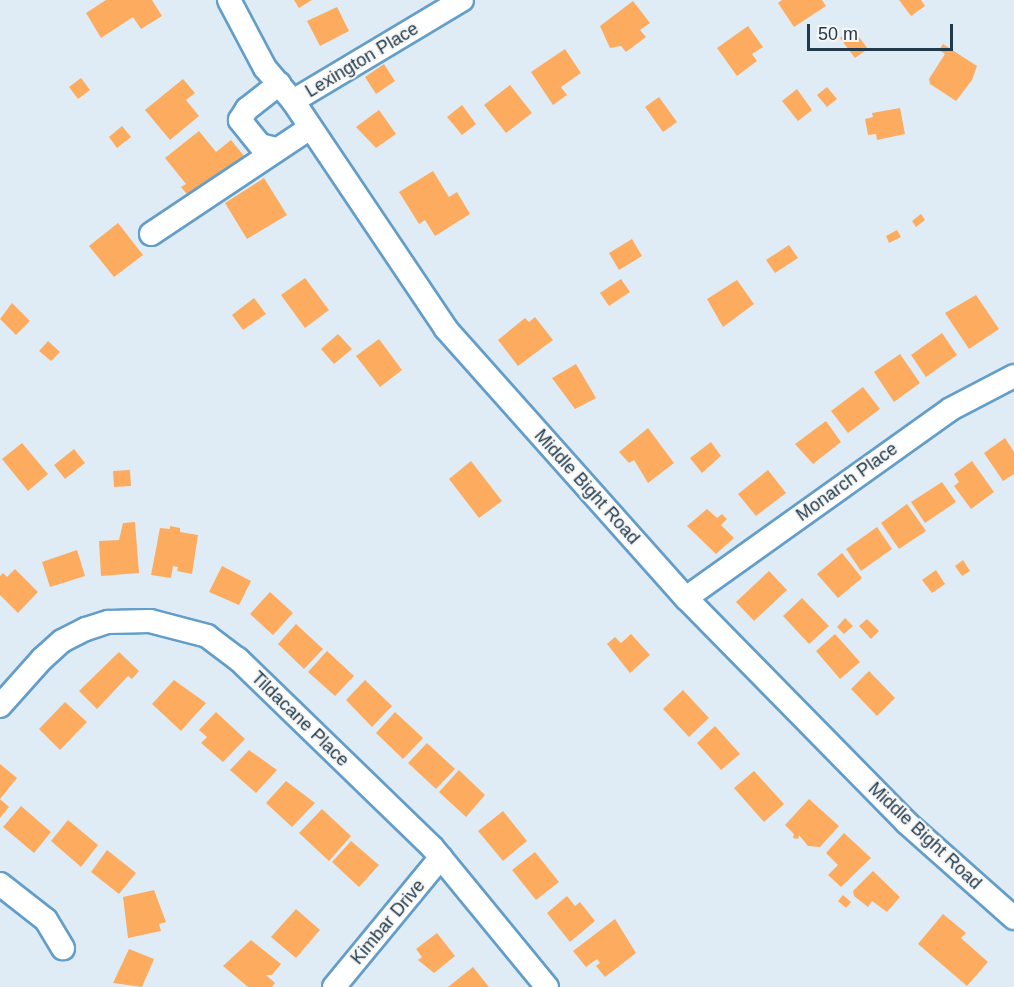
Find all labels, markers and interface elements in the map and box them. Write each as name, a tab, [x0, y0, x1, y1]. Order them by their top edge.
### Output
scale bar	[810, 12, 956, 50]
street label: Lexington Place	[302, 18, 422, 102]
text: 50 m	[818, 24, 858, 44]
street label: Middle Bight Road	[530, 425, 644, 549]
street label: Monarch Place	[792, 438, 902, 526]
street label: Tildacane Place	[247, 667, 353, 771]
street label: Middle Bight Road	[864, 778, 986, 894]
street label: Kimbar Drive	[346, 875, 430, 969]

